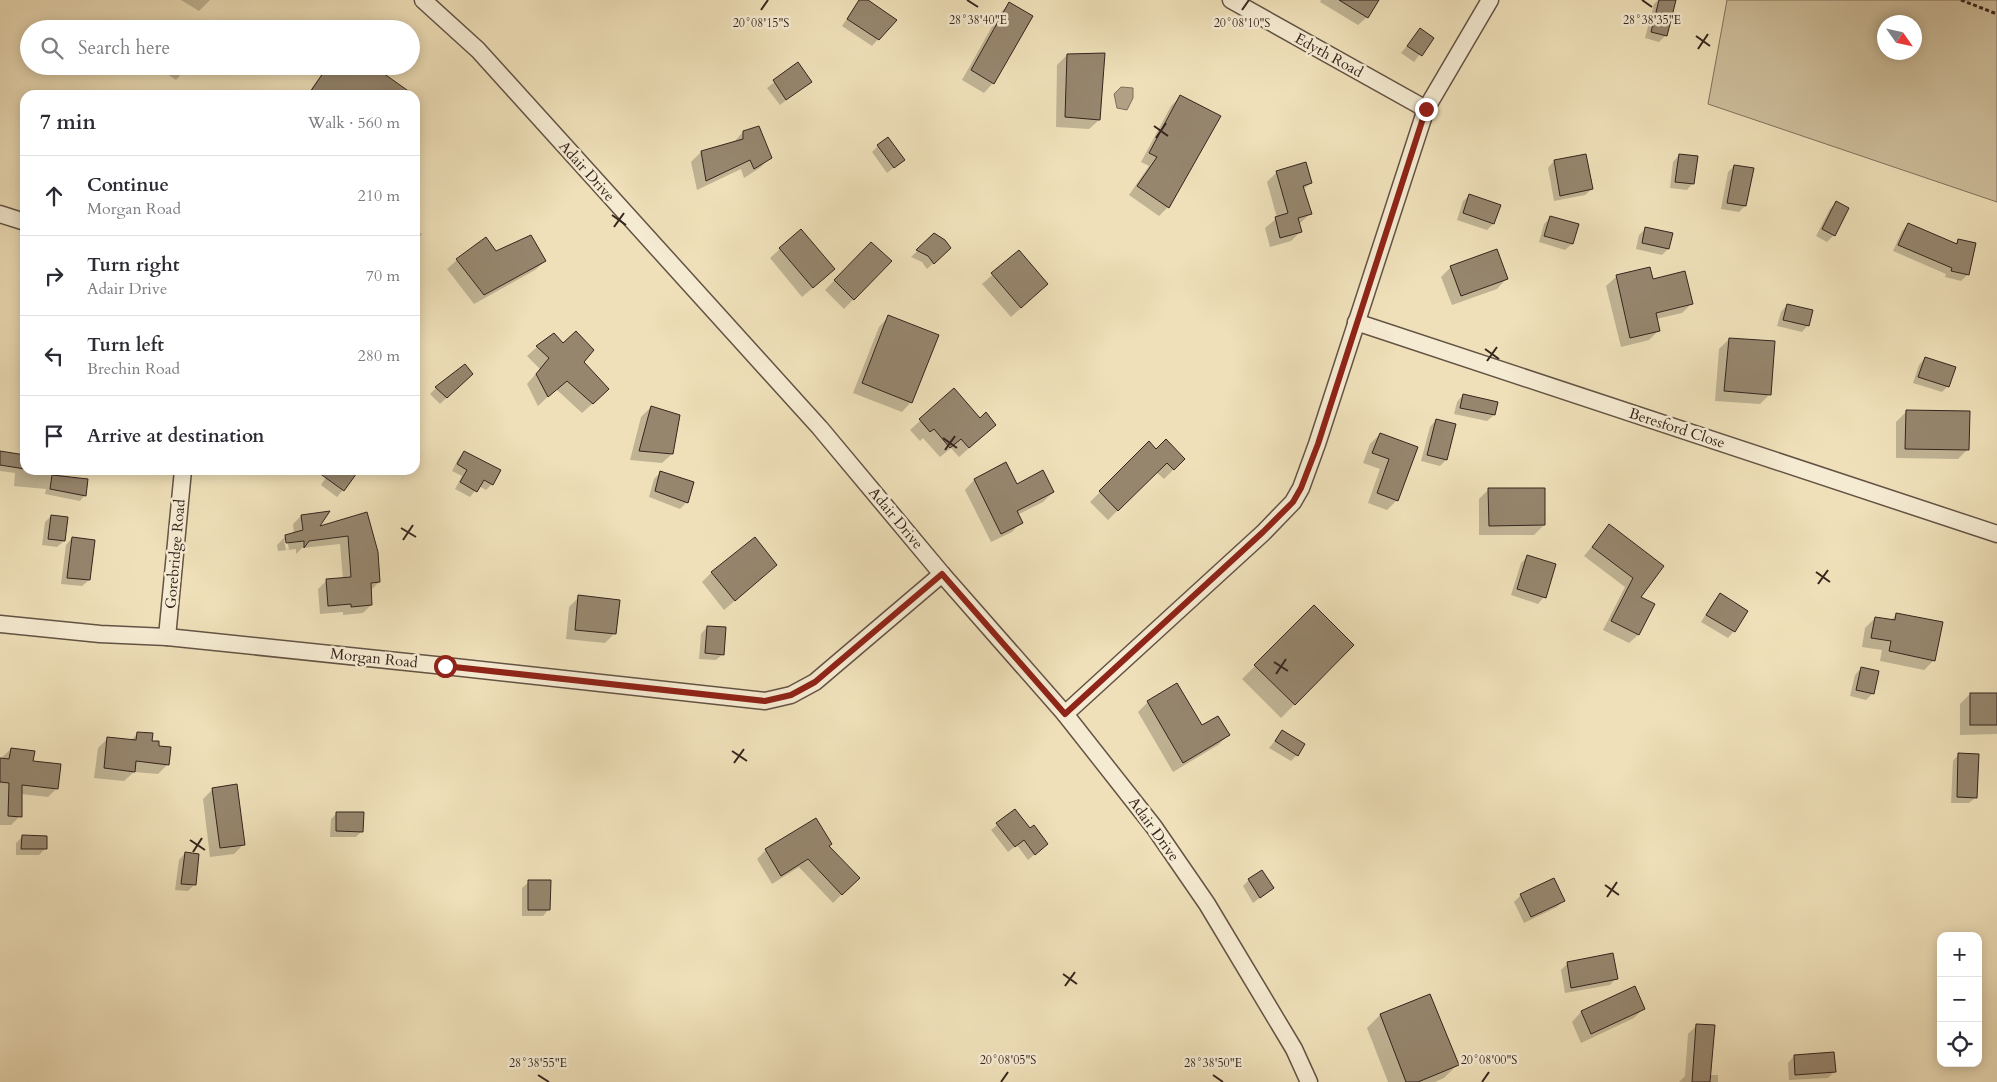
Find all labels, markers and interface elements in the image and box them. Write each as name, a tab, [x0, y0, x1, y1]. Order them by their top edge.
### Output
text: 28°38'40"E	[949, 12, 1007, 28]
text: 28°38'35"E	[1623, 12, 1681, 28]
text: 20°08'15"S	[733, 15, 789, 31]
text: 20°08'10"S	[1214, 15, 1270, 31]
north arrow	[1877, 15, 1922, 60]
search box	[20, 20, 420, 75]
street label: Edyth Road	[1291, 28, 1367, 82]
icon: search	[38, 34, 66, 62]
text: Search here	[78, 35, 170, 61]
route end	[1415, 98, 1438, 121]
text: 7 min	[40, 108, 96, 137]
text: Walk · 560 m	[308, 112, 400, 134]
street label: Adair Drive	[554, 136, 620, 206]
text: Continue	[87, 172, 169, 198]
icon: ahead	[40, 182, 68, 210]
text: 210 m	[358, 185, 400, 207]
text: Morgan Road	[87, 198, 181, 220]
text: Turn right	[87, 252, 179, 278]
icon: right	[40, 262, 68, 290]
text: 70 m	[366, 265, 400, 287]
text: Adair Drive	[87, 278, 167, 300]
text: Turn left	[87, 332, 164, 358]
icon: left	[40, 342, 68, 370]
text: 280 m	[358, 345, 400, 367]
text: Brechin Road	[87, 358, 180, 380]
street label: Beresford Close	[1626, 403, 1728, 453]
icon: arrive	[40, 422, 68, 450]
text: Arrive at destination	[87, 423, 264, 449]
street label: Adair Drive	[864, 483, 928, 553]
street label: Gorebridge Road	[160, 498, 190, 610]
street label: Morgan Road	[329, 643, 419, 673]
route start	[434, 655, 457, 678]
street label: Adair Drive	[1124, 793, 1184, 865]
map controls	[1937, 932, 1982, 1067]
button: +	[1937, 932, 1982, 977]
button: −	[1937, 977, 1982, 1022]
button: locate	[1937, 1022, 1982, 1067]
text: 20°08'05"S	[980, 1052, 1036, 1068]
text: 20°08'00"S	[1461, 1052, 1517, 1068]
text: 28°38'55"E	[509, 1055, 567, 1071]
text: 28°38'50"E	[1184, 1055, 1242, 1071]

